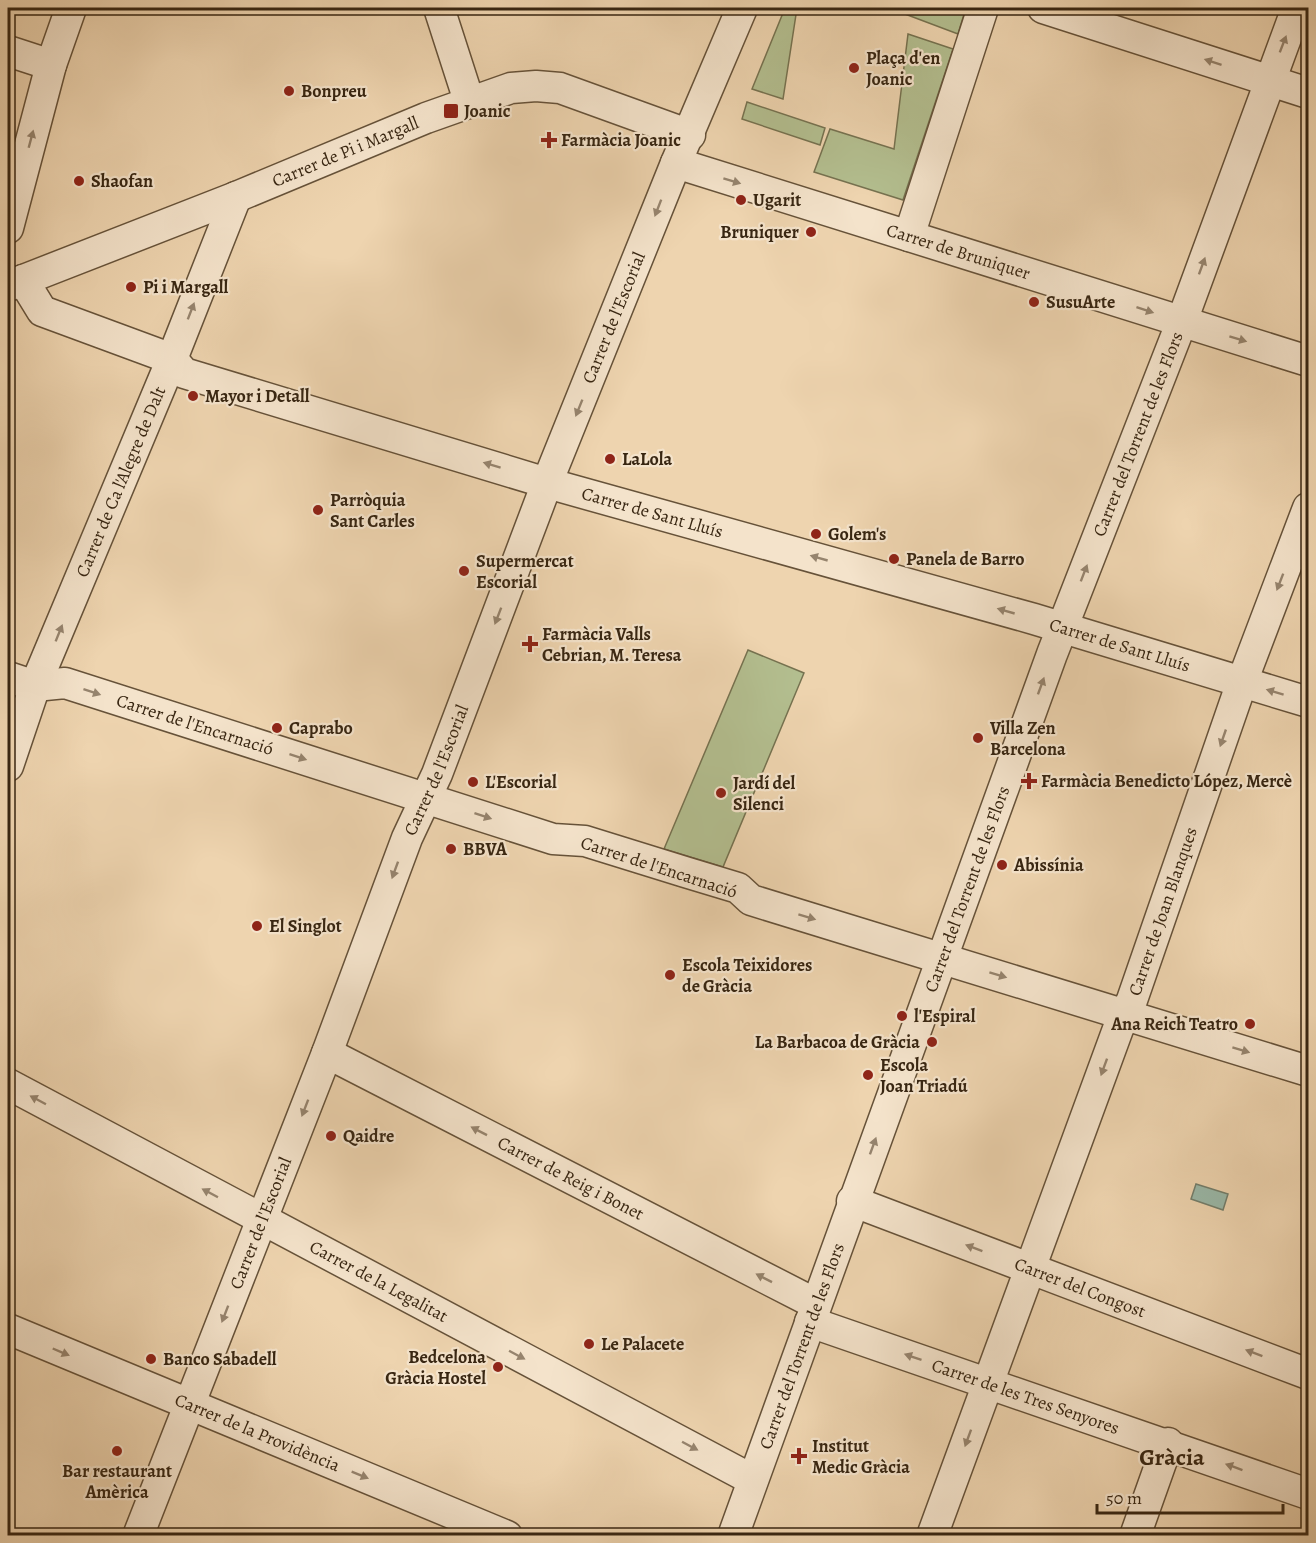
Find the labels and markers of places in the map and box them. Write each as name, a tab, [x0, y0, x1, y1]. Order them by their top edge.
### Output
place label: Plaça d'en Joanic	[866, 46, 940, 91]
marker: Plaça d'en Joanic	[847, 61, 861, 75]
place label: Bonpreu	[301, 79, 367, 103]
marker: Bonpreu	[282, 84, 296, 98]
place label: Joanic	[464, 99, 511, 123]
marker: Joanic	[442, 102, 460, 120]
place label: Farmàcia Joanic	[561, 128, 681, 152]
marker: Farmàcia Joanic	[542, 133, 556, 147]
place label: Shaofan	[91, 169, 153, 193]
marker: Shaofan	[72, 174, 86, 188]
place label: Ugarit	[753, 188, 801, 212]
marker: Ugarit	[734, 193, 748, 207]
place label: Bruniquer	[720, 220, 800, 244]
marker: Bruniquer	[804, 225, 818, 239]
place label: Pi i Margall	[143, 275, 229, 299]
marker: Pi i Margall	[124, 280, 138, 294]
place label: SusuArte	[1046, 290, 1115, 314]
marker: SusuArte	[1027, 295, 1041, 309]
place label: Mayor i Detall	[205, 384, 310, 408]
marker: Mayor i Detall	[186, 389, 200, 403]
place label: LaLola	[622, 447, 673, 471]
marker: LaLola	[603, 452, 617, 466]
place label: Parròquia Sant Carles	[330, 488, 415, 533]
marker: Parròquia Sant Carles	[311, 503, 325, 517]
place label: Golem's	[828, 522, 886, 546]
marker: Golem's	[809, 527, 823, 541]
place label: Panela de Barro	[906, 547, 1025, 571]
place label: Supermercat Escorial	[476, 549, 574, 594]
marker: Panela de Barro	[887, 552, 901, 566]
marker: Supermercat Escorial	[457, 564, 471, 578]
place label: Farmàcia Valls Cebrian, M. Teresa	[542, 622, 682, 667]
marker: Farmàcia Valls Cebrian, M. Teresa	[523, 637, 537, 651]
place label: Caprabo	[289, 716, 353, 740]
place label: Villa Zen Barcelona	[989, 716, 1066, 761]
marker: Caprabo	[270, 721, 284, 735]
marker: Villa Zen Barcelona	[971, 731, 985, 745]
place label: Farmàcia Benedicto López, Mercè	[1041, 769, 1292, 793]
place label: L'Escorial	[485, 770, 557, 794]
place label: Jardí del Silenci	[733, 771, 795, 816]
marker: Farmàcia Benedicto López, Mercè	[1022, 774, 1036, 788]
marker: L'Escorial	[466, 775, 480, 789]
marker: Jardí del Silenci	[714, 786, 728, 800]
place label: BBVA	[463, 837, 508, 861]
marker: BBVA	[444, 842, 458, 856]
place label: Abissínia	[1013, 853, 1084, 877]
marker: Abissínia	[995, 858, 1009, 872]
place label: El Singlot	[269, 914, 342, 938]
marker: El Singlot	[250, 919, 264, 933]
place label: Escola Teixidores de Gràcia	[682, 953, 812, 998]
marker: Escola Teixidores de Gràcia	[663, 968, 677, 982]
place label: l'Espiral	[914, 1004, 976, 1028]
marker: l'Espiral	[895, 1009, 909, 1023]
place label: Ana Reich Teatro	[1110, 1012, 1238, 1036]
marker: Ana Reich Teatro	[1243, 1017, 1257, 1031]
place label: La Barbacoa de Gràcia	[755, 1030, 920, 1054]
marker: La Barbacoa de Gràcia	[925, 1035, 939, 1049]
place label: Escola Joan Triadú	[880, 1053, 968, 1098]
marker: Escola Joan Triadú	[861, 1068, 875, 1082]
place label: Qaidre	[343, 1124, 394, 1148]
marker: Qaidre	[324, 1129, 338, 1143]
place label: Le Palacete	[601, 1332, 684, 1356]
marker: Le Palacete	[582, 1337, 596, 1351]
place label: Bedcelona Gràcia Hostel	[385, 1345, 486, 1390]
place label: Banco Sabadell	[163, 1347, 277, 1371]
marker: Banco Sabadell	[144, 1352, 158, 1366]
marker: Bedcelona Gràcia Hostel	[491, 1360, 505, 1374]
place label: Institut Medic Gràcia	[812, 1434, 910, 1479]
marker: Bar restaurant Amèrica	[110, 1444, 124, 1458]
marker: Institut Medic Gràcia	[790, 1447, 808, 1465]
place label: Bar restaurant Amèrica	[62, 1459, 172, 1504]

